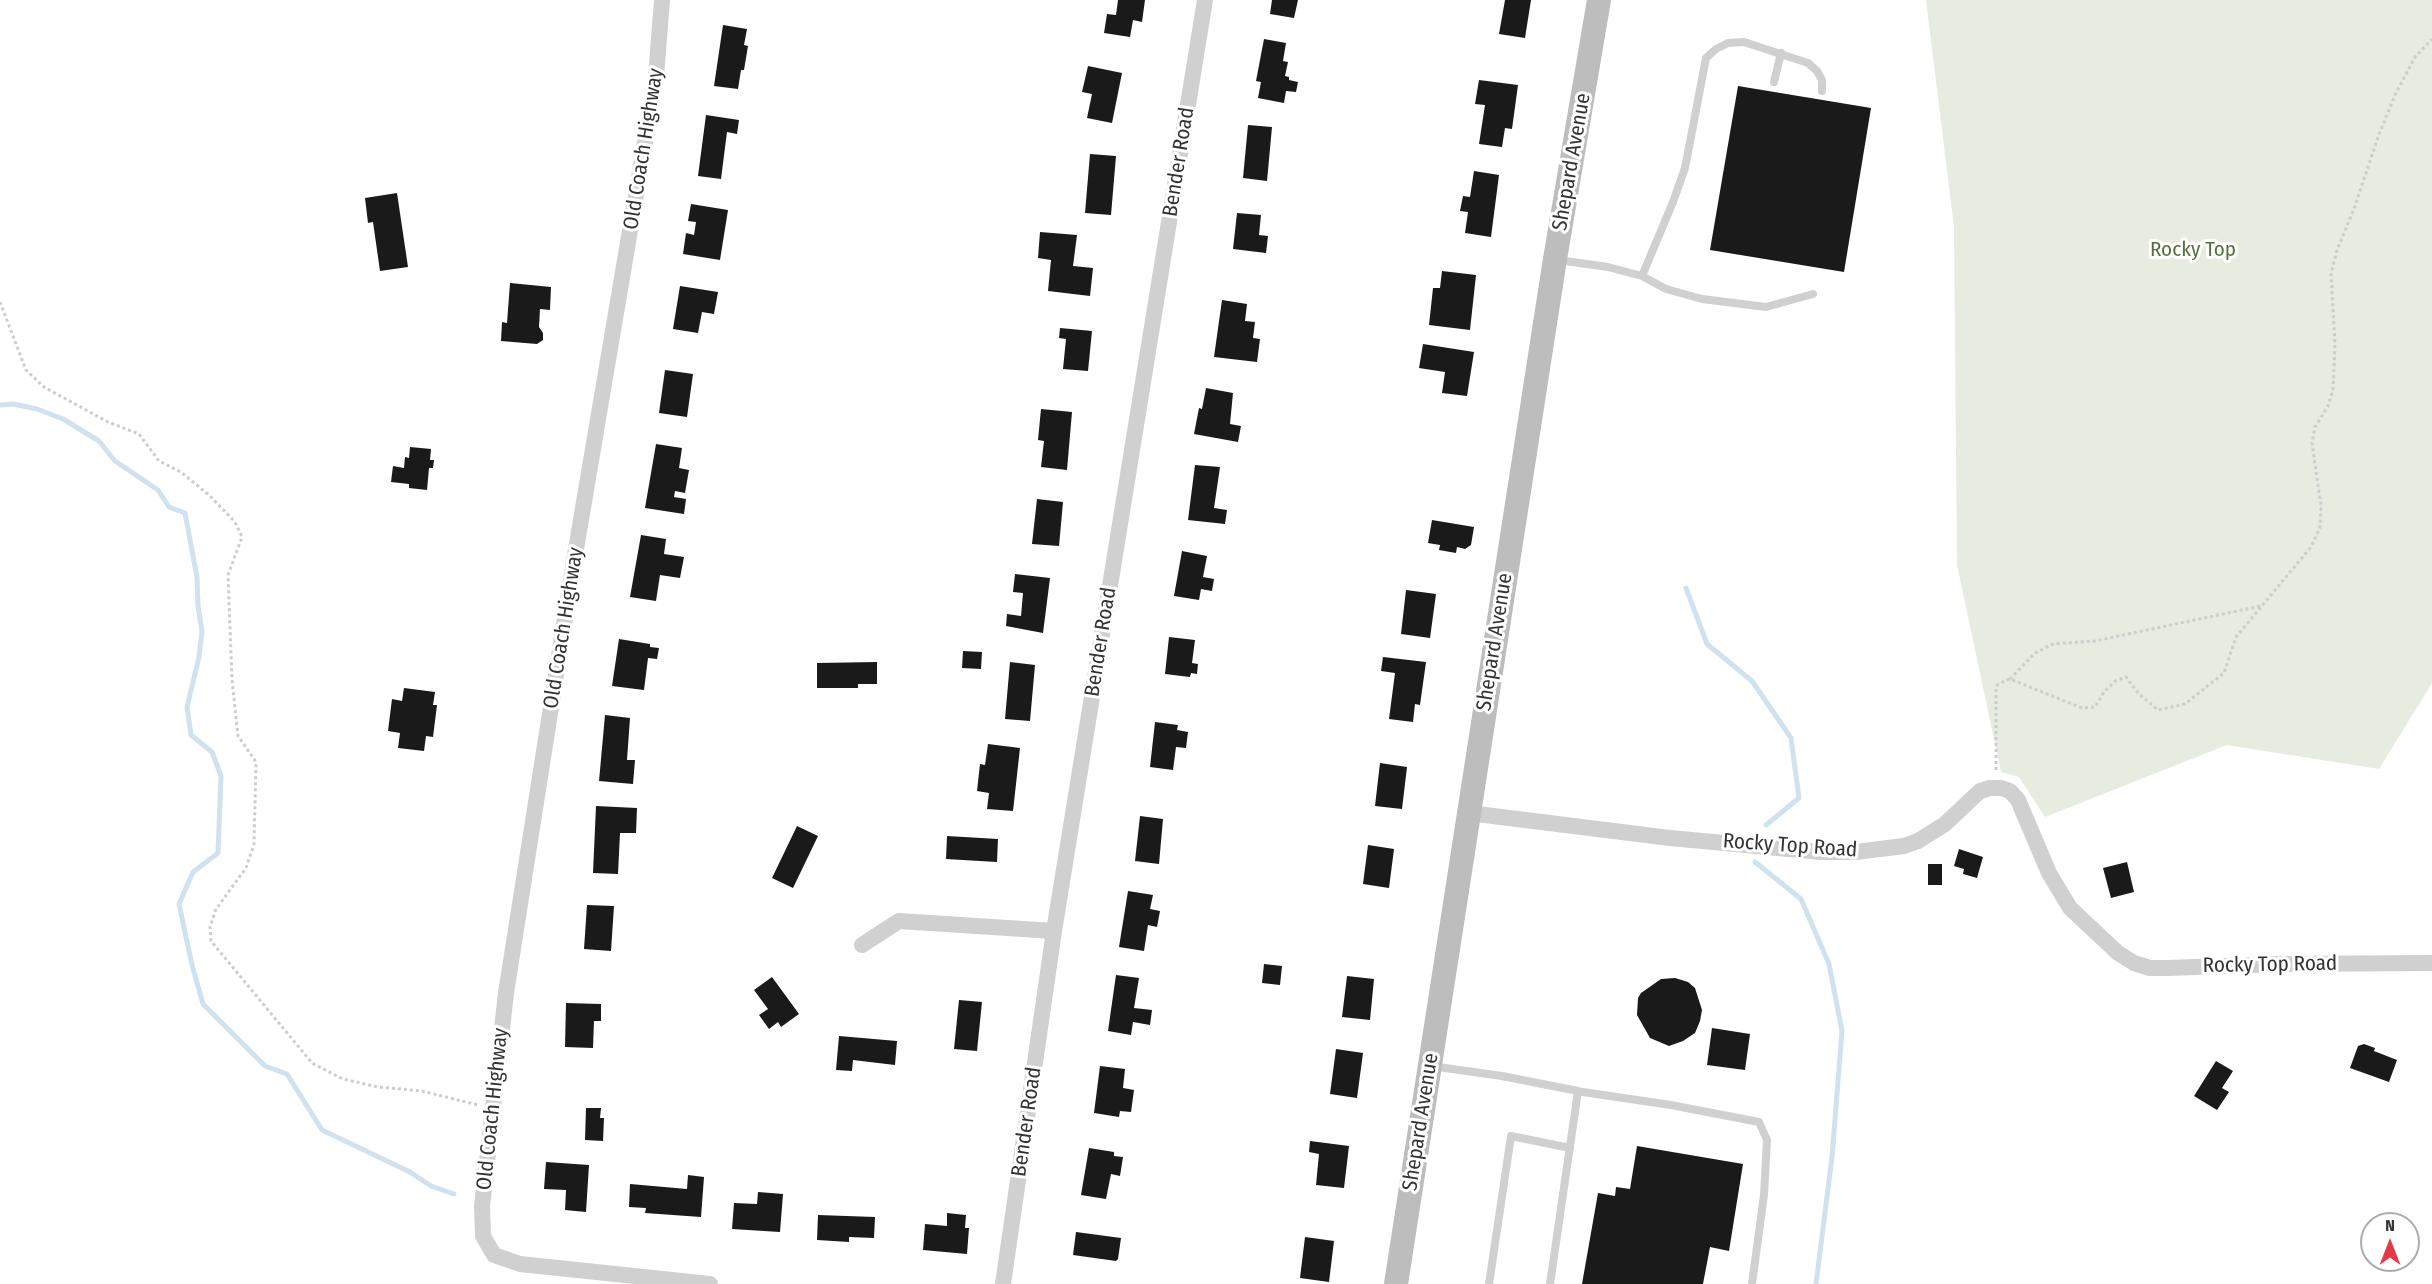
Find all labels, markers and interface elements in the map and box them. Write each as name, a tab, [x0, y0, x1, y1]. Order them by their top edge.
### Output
street label: Old Coach Highway	[619, 67, 669, 231]
street label: Shepard Avenue	[1548, 91, 1596, 233]
street label: Bender Road	[1158, 106, 1200, 218]
park label: Rocky Top	[2150, 237, 2236, 263]
street label: Old Coach Highway	[539, 546, 589, 710]
street label: Shepard Avenue	[1472, 571, 1518, 713]
street label: Bender Road	[1080, 586, 1122, 698]
street label: Rocky Top Road	[1722, 829, 1858, 863]
street label: Rocky Top Road	[2203, 951, 2337, 979]
street label: Old Coach Highway	[472, 1027, 514, 1191]
street label: Shepard Avenue	[1398, 1051, 1444, 1193]
street label: Bender Road	[1007, 1066, 1047, 1178]
north arrow	[2360, 1212, 2420, 1272]
text: N	[2385, 1216, 2395, 1235]

